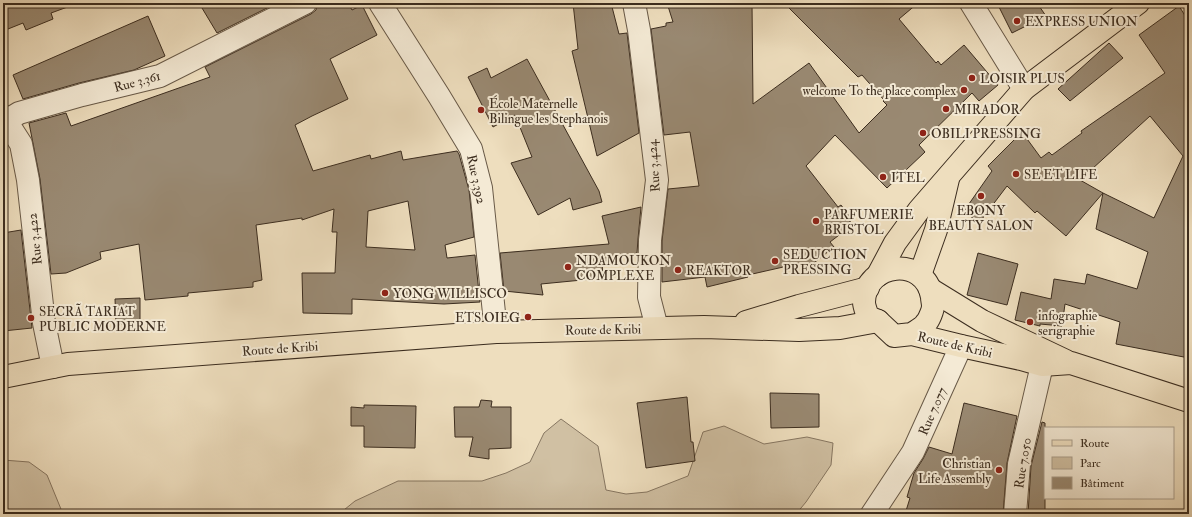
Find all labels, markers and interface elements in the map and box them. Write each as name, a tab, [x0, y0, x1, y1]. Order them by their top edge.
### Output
place label: EXPRESS UNION	[1025, 14, 1138, 30]
marker: EXPRESS UNION	[1012, 16, 1022, 26]
street label: Rue 3.361	[112, 68, 163, 96]
place label: LOISIR PLUS	[980, 71, 1065, 87]
marker: LOISIR PLUS	[967, 73, 977, 83]
place label: welcome To the place complex	[802, 83, 956, 100]
marker: welcome To the place complex	[959, 85, 969, 95]
place label: École Maternelle Bilingue les Stephanois	[489, 95, 609, 128]
place label: MIRADOR	[954, 102, 1020, 118]
marker: MIRADOR	[941, 104, 951, 114]
marker: École Maternelle Bilingue les Stephanois	[476, 105, 486, 115]
place label: OBILI PRESSING	[931, 126, 1041, 142]
marker: OBILI PRESSING	[918, 128, 928, 138]
street label: Rue 3.424	[644, 138, 664, 193]
street label: Rue 3.392	[463, 153, 489, 206]
place label: SE ET LIFE	[1024, 167, 1097, 183]
marker: SE ET LIFE	[1011, 169, 1021, 179]
place label: ITEL	[891, 170, 925, 186]
marker: ITEL	[878, 172, 888, 182]
marker: EBONY BEAUTY SALON	[976, 191, 986, 201]
place label: EBONY BEAUTY SALON	[928, 203, 1034, 234]
place label: PARFUMERIE BRISTOL	[824, 207, 914, 238]
street label: Rue 3.422	[24, 212, 46, 266]
marker: PARFUMERIE BRISTOL	[811, 216, 821, 226]
place label: SEDUCTION PRESSING	[783, 247, 868, 278]
place label: NDAMOUKON COMPLEXE	[576, 253, 671, 284]
marker: SEDUCTION PRESSING	[770, 256, 780, 266]
marker: NDAMOUKON COMPLEXE	[563, 262, 573, 272]
place label: REAKTOR	[686, 263, 752, 279]
marker: REAKTOR	[673, 265, 683, 275]
place label: YONG WILLISCO	[393, 286, 507, 302]
marker: YONG WILLISCO	[380, 288, 390, 298]
place label: SECRÃ TARIAT PUBLIC MODERNE	[39, 303, 166, 335]
place label: infographie serigraphie	[1038, 308, 1098, 340]
place label: ETS OIEG	[455, 310, 520, 326]
marker: ETS OIEG	[523, 312, 533, 322]
marker: SECRÃ TARIAT PUBLIC MODERNE	[26, 313, 36, 323]
marker: infographie serigraphie	[1025, 317, 1035, 327]
street label: Route de Kribi	[565, 321, 642, 339]
street label: Route de Kribi	[916, 329, 994, 361]
street label: Route de Kribi	[242, 338, 319, 360]
street label: Rue 7.077	[915, 385, 951, 438]
legend	[1044, 427, 1174, 499]
text: Route	[1080, 436, 1109, 451]
street label: Rue 7.050	[1011, 437, 1035, 490]
place label: Christian Life Assembly	[918, 456, 991, 488]
text: Parc	[1080, 456, 1101, 471]
marker: Christian Life Assembly	[994, 465, 1004, 475]
text: Bâtiment	[1080, 476, 1124, 491]

